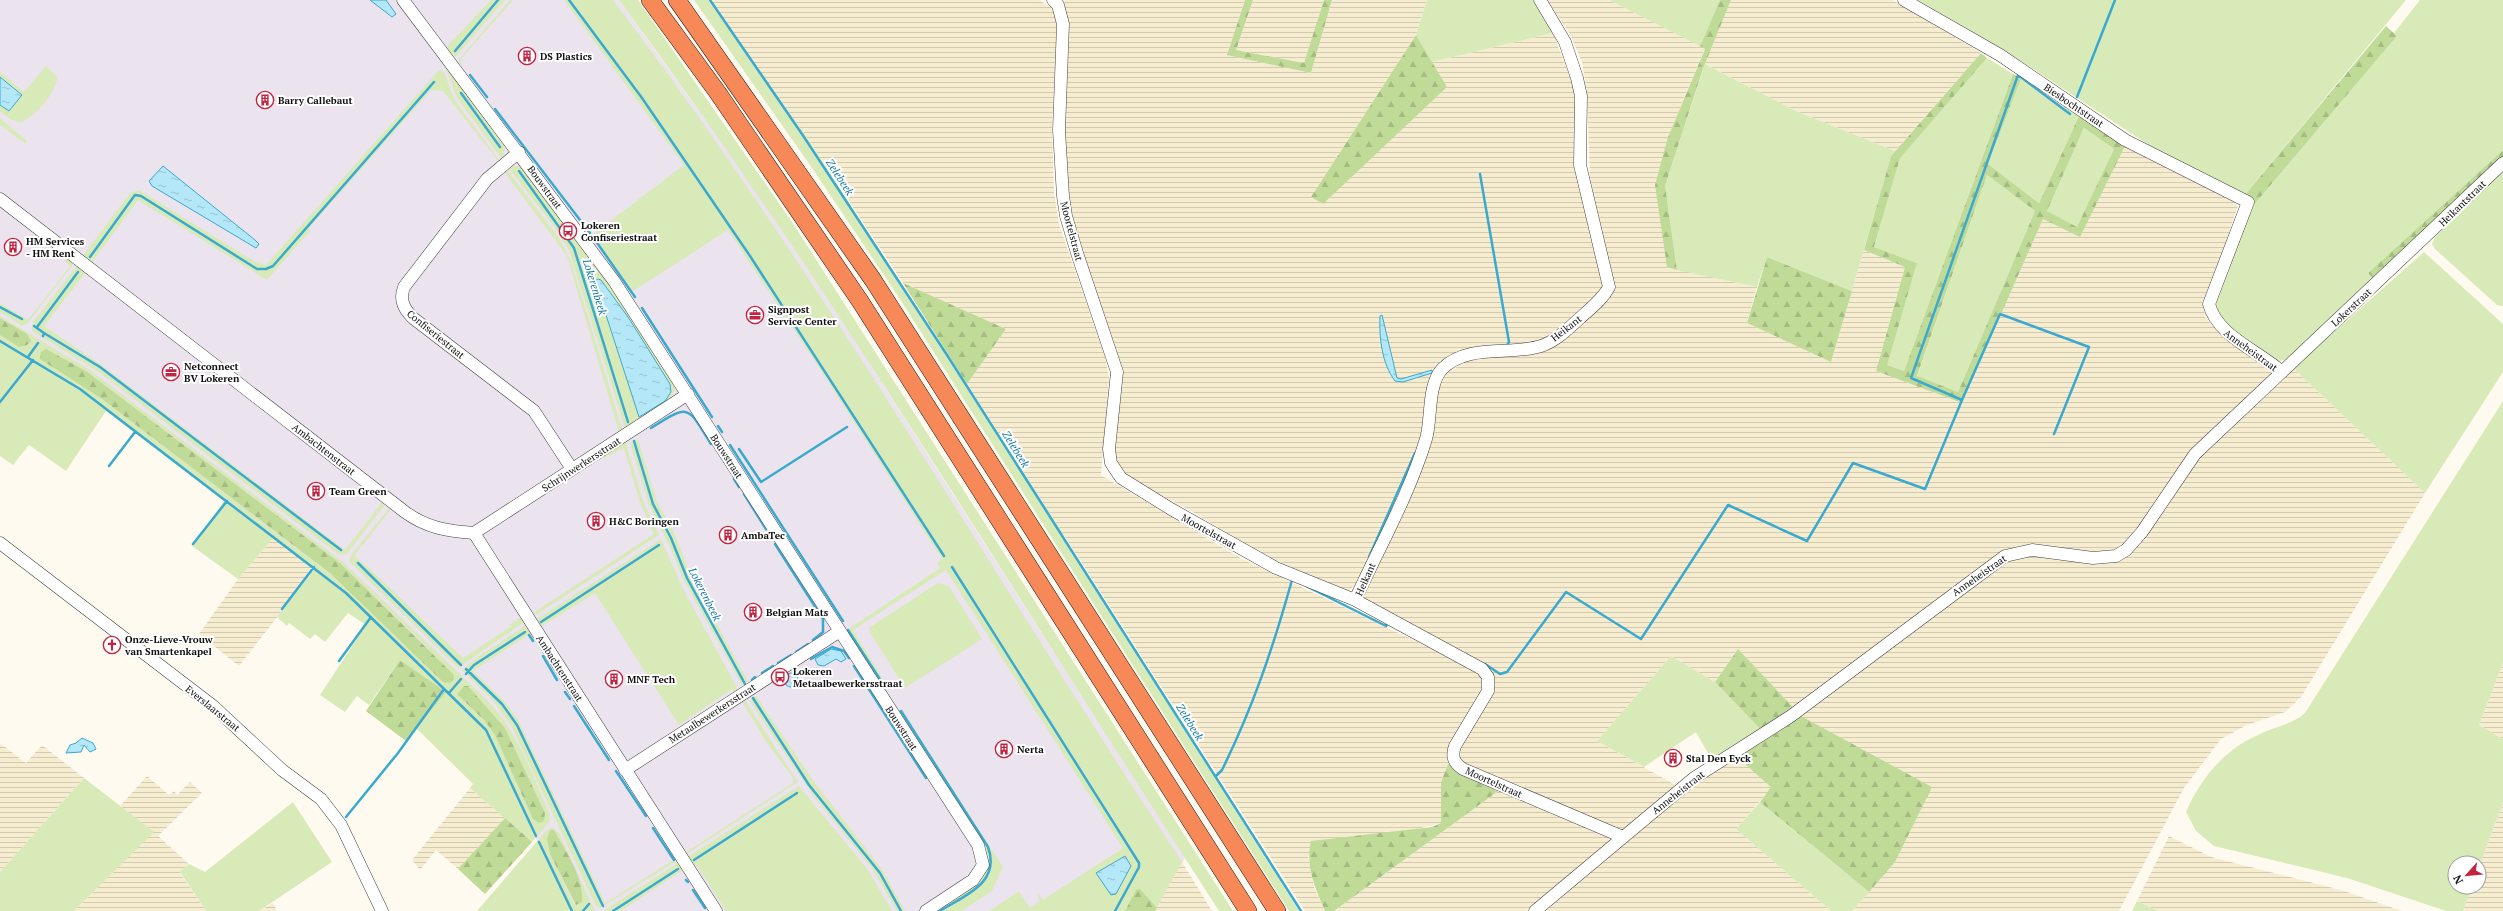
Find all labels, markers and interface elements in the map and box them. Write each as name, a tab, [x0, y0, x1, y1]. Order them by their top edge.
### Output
building icon: DS Plastics	[517, 46, 537, 66]
place label: DS Plastics	[540, 50, 593, 63]
street label: Biesbochtstraat	[2041, 81, 2106, 130]
building icon: Barry Callebaut	[255, 90, 275, 110]
place label: Barry Callebaut	[278, 94, 353, 107]
water label: Zelebeek	[823, 156, 857, 198]
street label: Bouwstraat	[525, 163, 565, 212]
street label: Heikantstraat	[2436, 177, 2489, 229]
street label: Moortelstraat	[1057, 200, 1086, 263]
place label: Lokeren Confiseriestraat	[581, 219, 657, 244]
bus stop icon: Lokeren Confiseriestraat	[558, 221, 578, 241]
place label: HM Services - HM Rent	[26, 235, 85, 260]
building icon: HM Services - HM Rent	[3, 237, 23, 257]
water label: Lokerenbeek	[580, 256, 610, 317]
street label: Lokerstraat	[2328, 285, 2374, 329]
place label: Signpost Service Center	[768, 303, 837, 328]
office icon: Signpost Service Center	[745, 305, 765, 325]
street label: Confiseriestraat	[404, 307, 467, 362]
street label: Heikant	[1548, 312, 1584, 344]
street label: Anneheistraat	[2221, 327, 2280, 374]
place label: Netconnect BV Lokeren	[184, 360, 240, 385]
office icon: Netconnect BV Lokeren	[161, 362, 181, 382]
street label: Ambachtenstraat	[289, 421, 358, 478]
water label: Zelebeek	[999, 428, 1033, 471]
street label: Bouwstraat	[707, 432, 746, 481]
street label: Schrijnwerkersstraat	[539, 434, 623, 495]
building icon: Team Green	[306, 481, 326, 501]
place label: Team Green	[329, 485, 387, 498]
building icon: H&C Boringen	[586, 511, 606, 531]
street label: Moortelstraat	[1179, 511, 1239, 552]
place label: H&C Boringen	[609, 515, 679, 528]
building icon: AmbaTec	[718, 525, 738, 545]
place label: AmbaTec	[741, 529, 785, 542]
street label: Anneheistraat	[1950, 552, 2009, 599]
street label: Heikant	[1352, 560, 1379, 598]
water label: Lokerenbeek	[685, 564, 725, 624]
building icon: Belgian Mats	[743, 602, 763, 622]
place label: Belgian Mats	[766, 606, 829, 619]
street label: Ambachtenstraat	[533, 632, 586, 704]
place label: Onze-Lieve-Vrouw van Smartenkapel	[124, 633, 213, 658]
church icon: Onze-Lieve-Vrouw van Smartenkapel	[102, 635, 122, 655]
place label: Lokeren Metaalbewerkersstraat	[793, 665, 902, 690]
bus stop icon: Lokeren Metaalbewerkersstraat	[770, 667, 790, 687]
building icon: MNF Tech	[604, 669, 624, 689]
place label: MNF Tech	[627, 673, 676, 686]
street label: Metaalbewerkersstraat	[666, 680, 758, 746]
street label: Everslaarstraat	[183, 682, 243, 735]
water label: Zelebeek	[1173, 701, 1207, 744]
street label: Bouwstraat	[882, 704, 921, 753]
building icon: Nerta	[994, 739, 1014, 759]
place label: Nerta	[1017, 743, 1044, 756]
building icon: Stal Den Eyck	[1663, 748, 1683, 768]
place label: Stal Den Eyck	[1686, 752, 1751, 765]
street label: Moortelstraat	[1463, 764, 1525, 801]
street label: Anneheistraat	[1649, 768, 1707, 817]
north arrow	[2447, 855, 2487, 895]
text: N	[2450, 872, 2466, 886]

